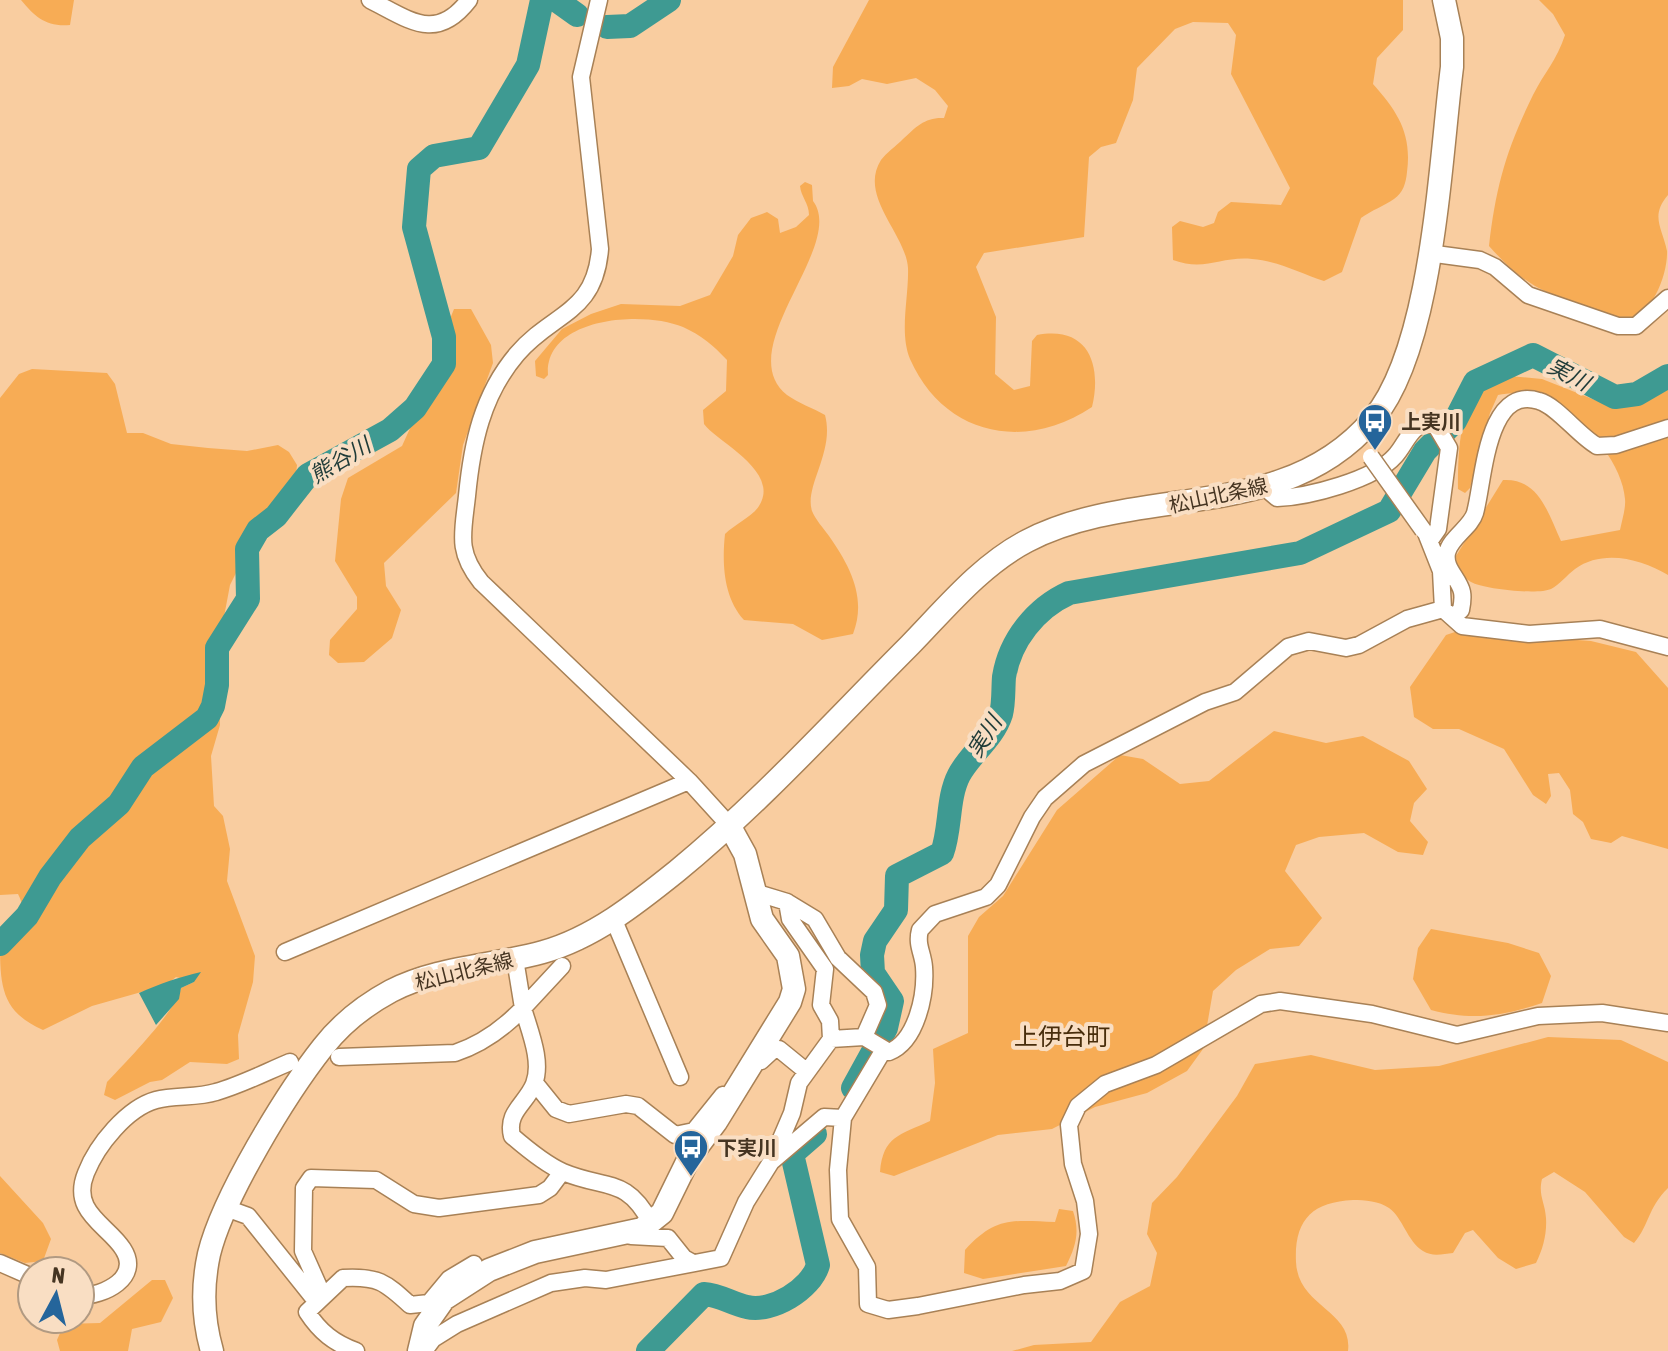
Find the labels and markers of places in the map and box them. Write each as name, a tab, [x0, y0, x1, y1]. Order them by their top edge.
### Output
bus stop icon: 上実川	[1356, 402, 1394, 452]
place label: 上実川	[1401, 410, 1461, 433]
bus stop icon: 下実川	[672, 1128, 710, 1178]
place label: 下実川	[717, 1136, 777, 1159]

